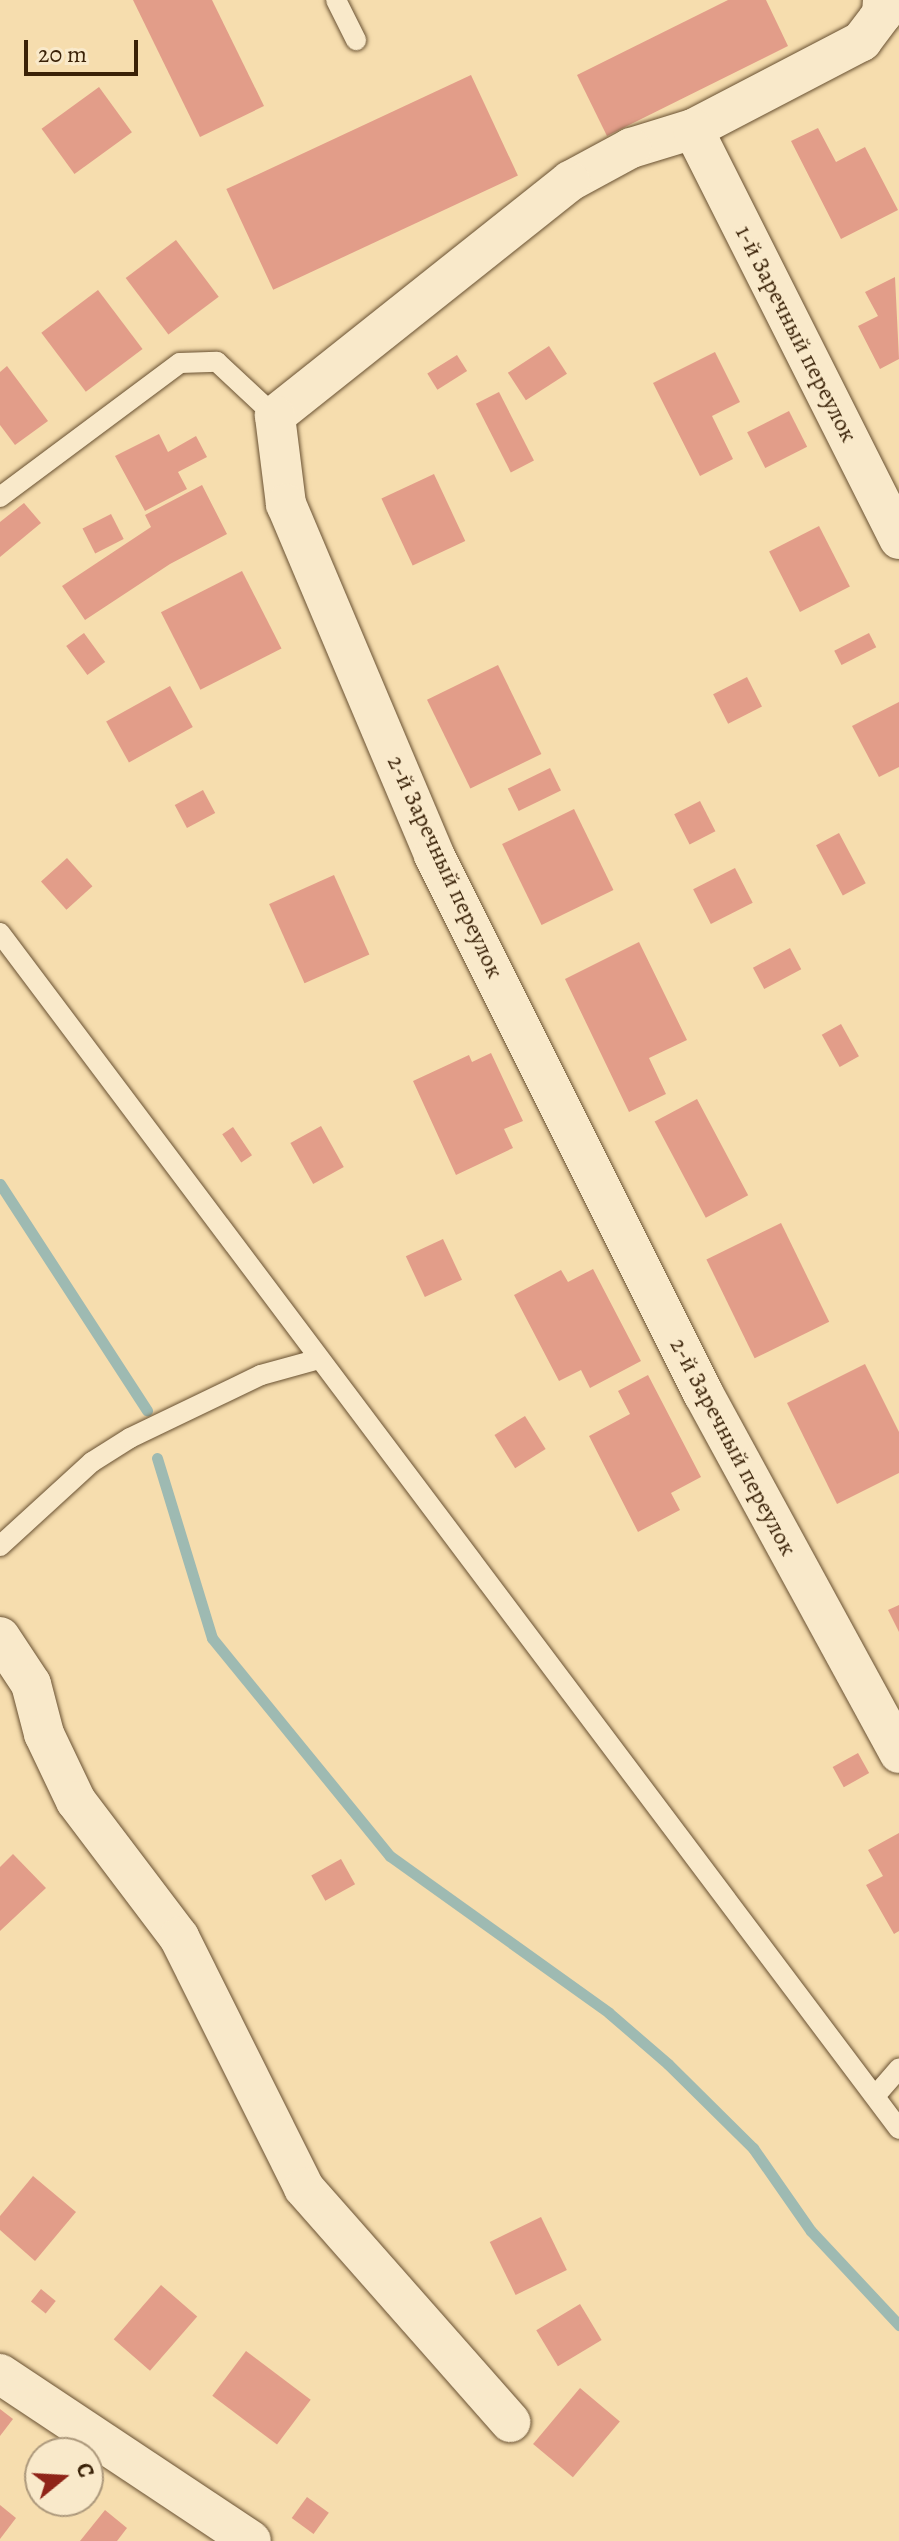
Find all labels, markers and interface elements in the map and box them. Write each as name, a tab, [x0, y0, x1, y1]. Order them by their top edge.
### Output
scale bar	[28, 24, 142, 74]
text: 20 m	[38, 38, 87, 70]
street label: 1-й Заречный переулок	[729, 221, 863, 447]
street label: 2-й Заречный переулок	[381, 751, 509, 983]
street label: 2-й Заречный переулок	[663, 1333, 803, 1561]
north arrow	[24, 2437, 104, 2517]
text: С	[69, 2459, 101, 2481]

